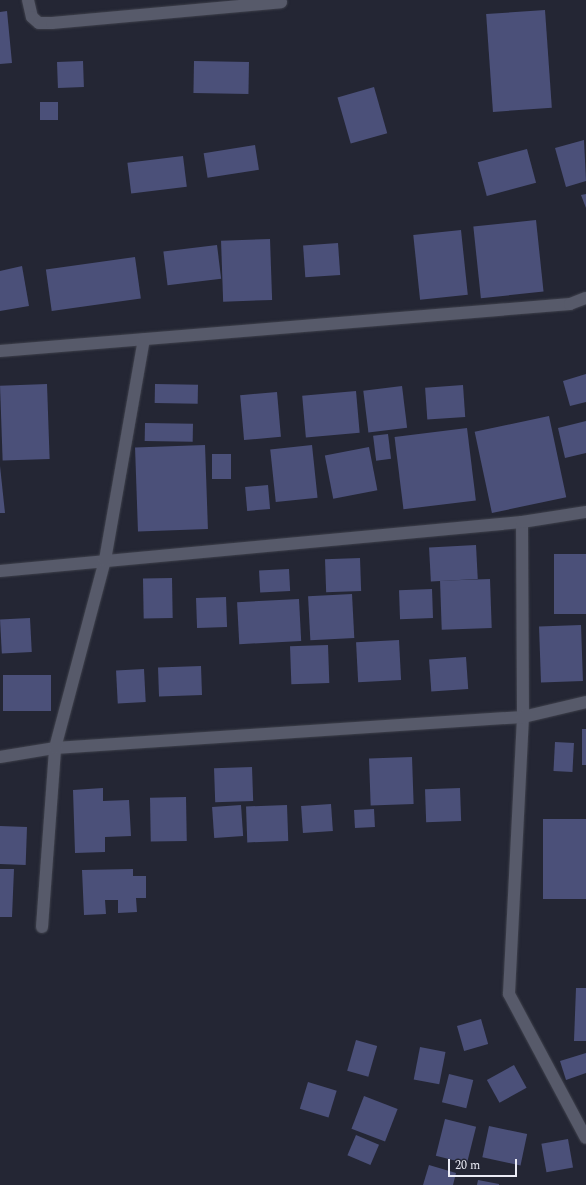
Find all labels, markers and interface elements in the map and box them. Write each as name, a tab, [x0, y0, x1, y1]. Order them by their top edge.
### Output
scale bar	[450, 1151, 519, 1177]
text: 20 m	[455, 1156, 480, 1175]

